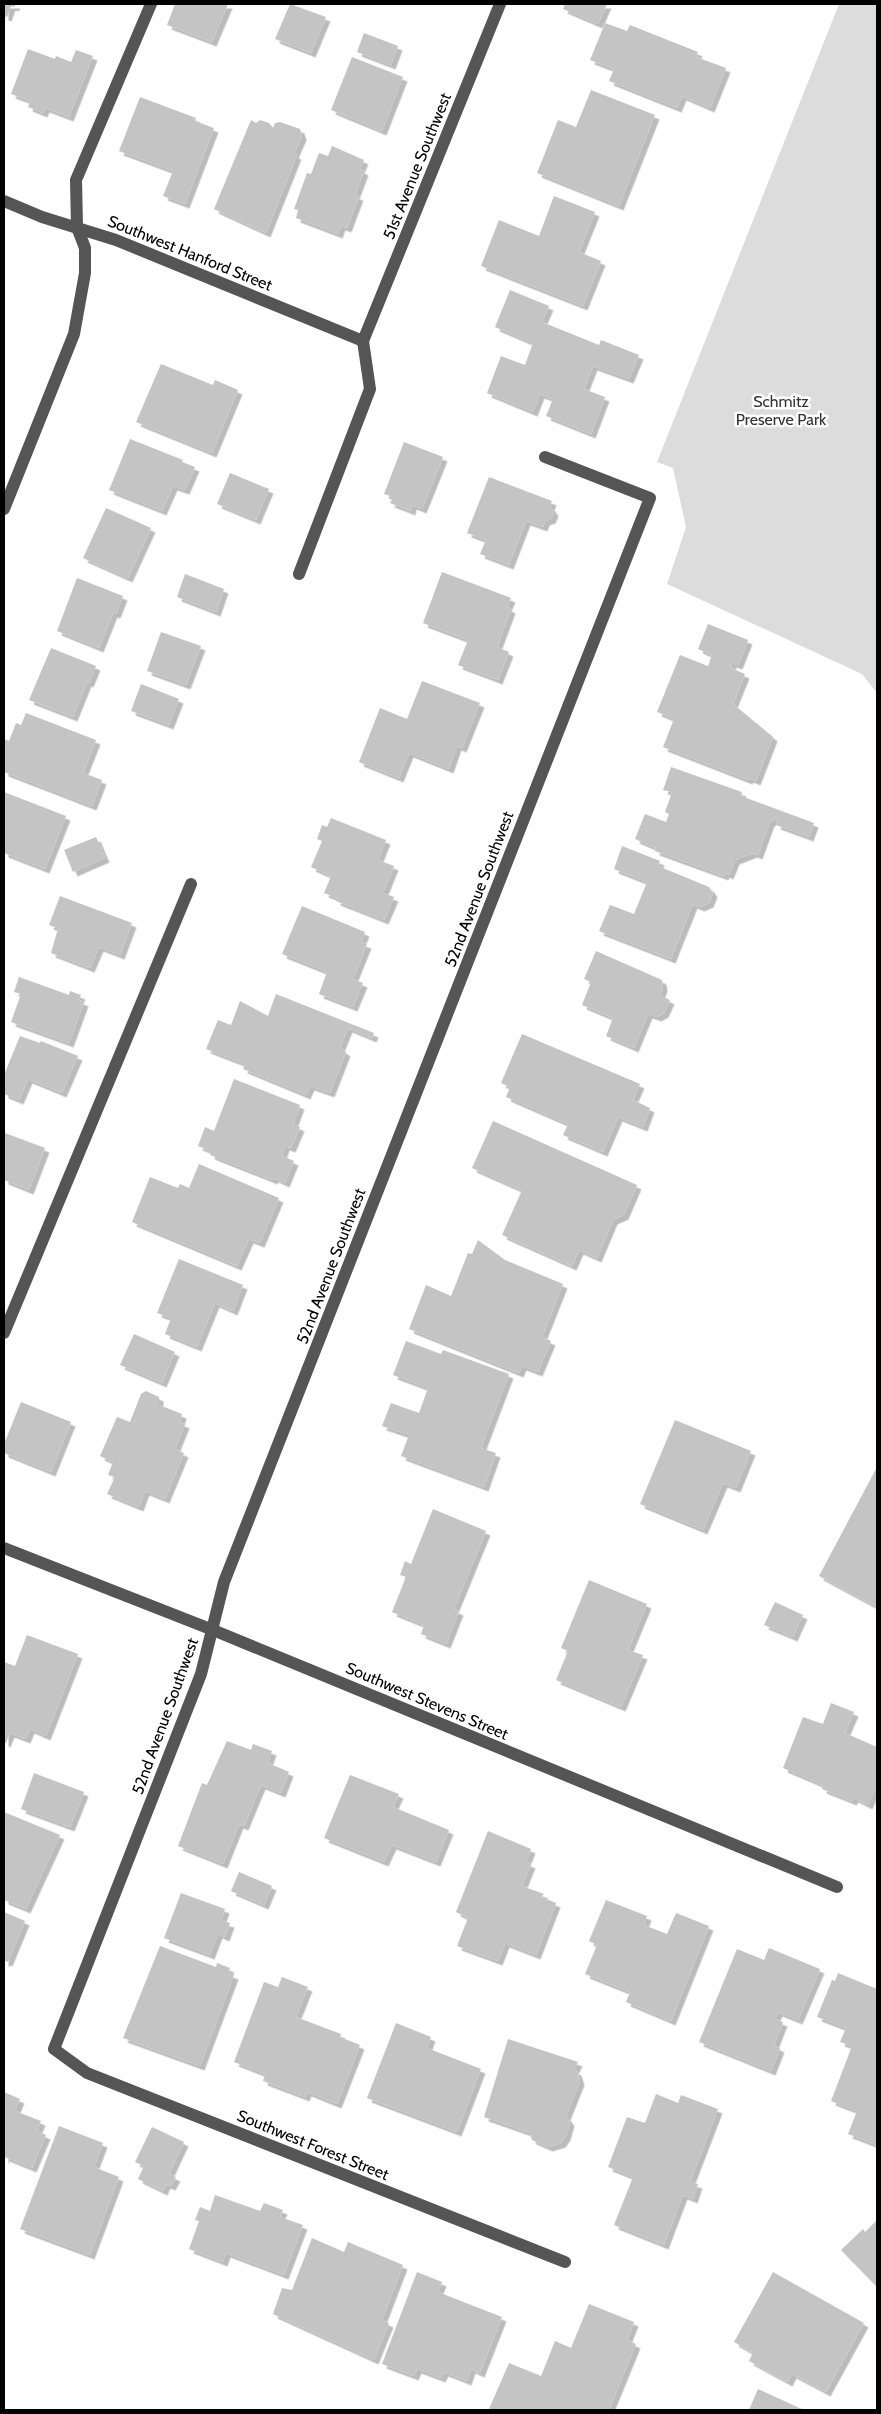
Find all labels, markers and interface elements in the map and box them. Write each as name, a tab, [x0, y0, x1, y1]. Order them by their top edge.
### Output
street label: 51st Avenue Southwest	[379, 90, 455, 242]
street label: Southwest Hanford Street	[105, 211, 276, 295]
park label: Schmitz Preserve Park	[736, 392, 827, 429]
street label: 52nd Avenue Southwest	[441, 808, 518, 969]
street label: 52nd Avenue Southwest	[293, 1185, 370, 1346]
street label: 52nd Avenue Southwest	[128, 1635, 202, 1797]
street label: Southwest Stevens Street	[343, 1658, 512, 1744]
street label: Southwest Forest Street	[234, 2106, 392, 2184]

